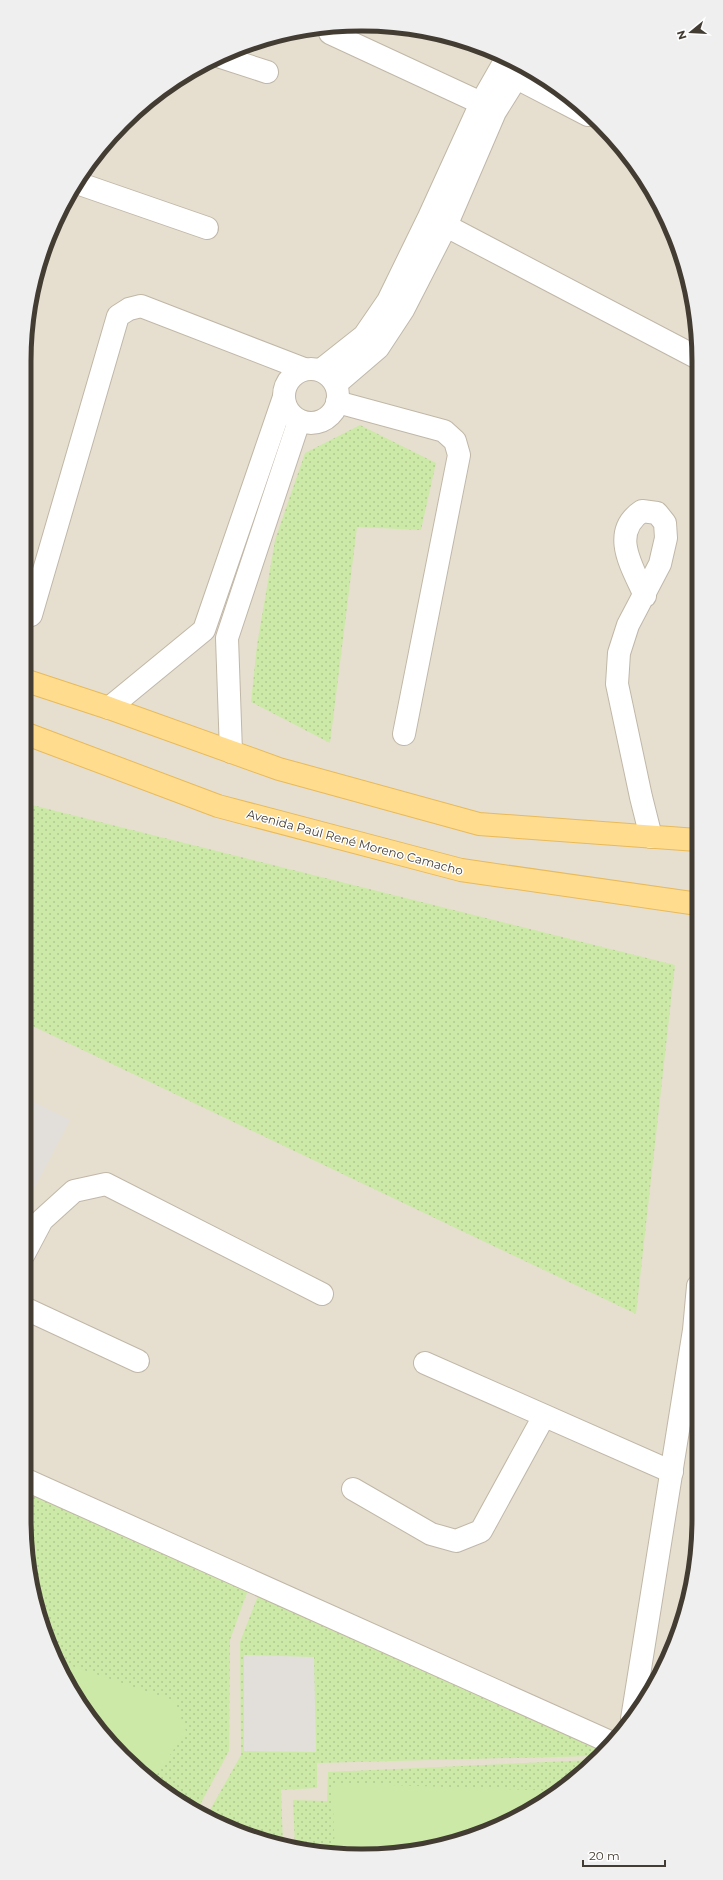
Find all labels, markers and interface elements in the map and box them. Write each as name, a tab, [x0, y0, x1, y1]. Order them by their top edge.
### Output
north arrow	[671, 12, 711, 52]
text: N	[673, 29, 690, 41]
street label: Avenida Paúl René Moreno Camacho	[245, 806, 465, 878]
scale bar	[583, 1842, 665, 1868]
text: 20 m	[589, 1848, 620, 1863]

